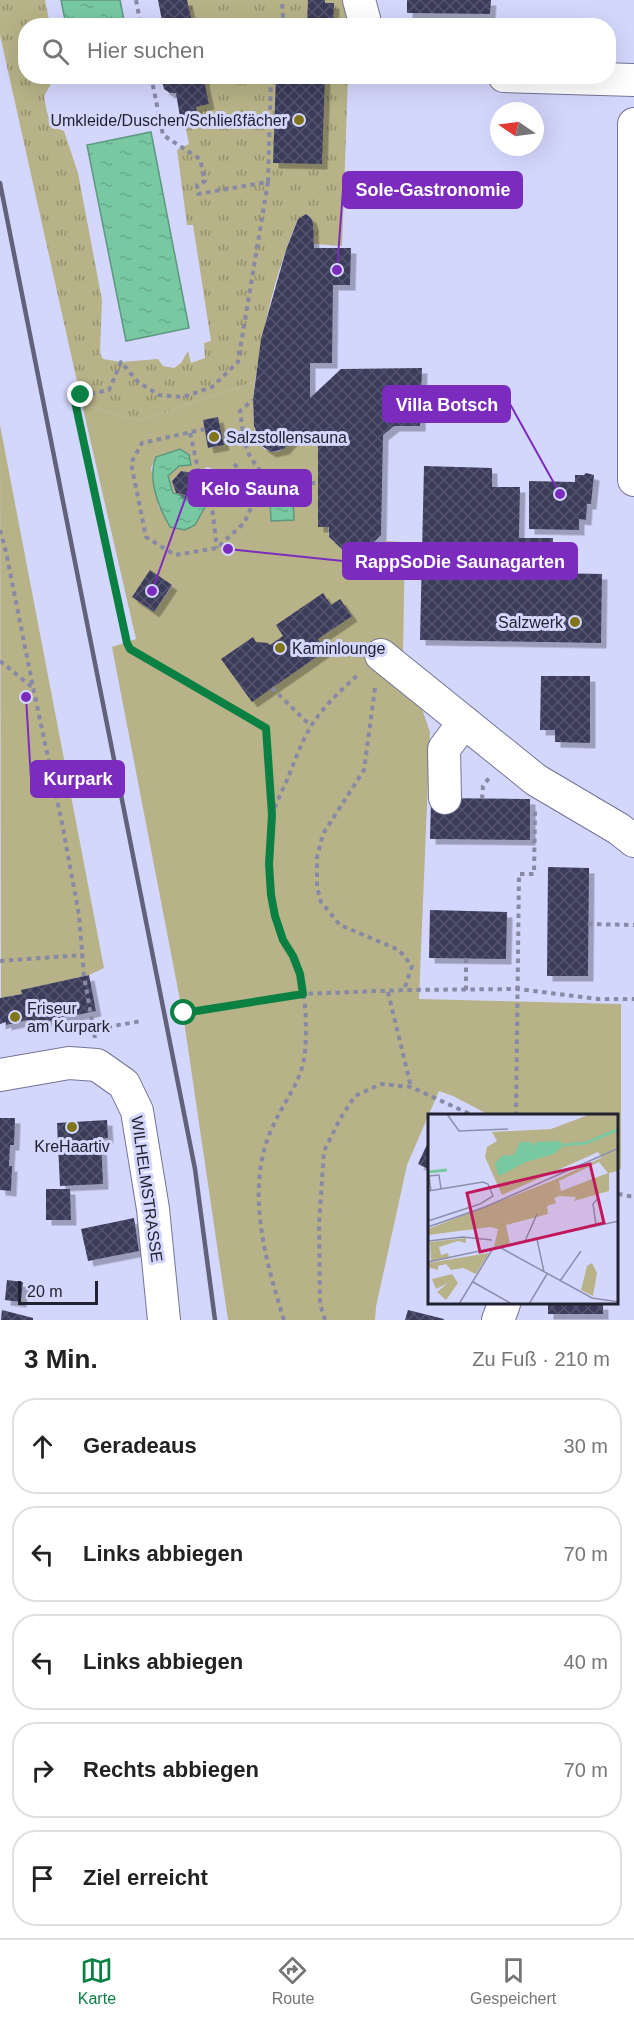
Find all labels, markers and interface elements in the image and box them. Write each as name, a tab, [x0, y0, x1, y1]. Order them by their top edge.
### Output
search box	[18, 18, 616, 84]
icon: search	[39, 35, 72, 68]
text: Hier suchen	[87, 38, 204, 63]
north arrow	[490, 102, 544, 156]
place label: Umkleide/Duschen/Schließfächer	[50, 112, 288, 129]
marker: Umkleide/Duschen/Schließfächer	[292, 113, 306, 127]
callout: Sole-Gastronomie	[343, 172, 522, 208]
text: Sole-Gastronomie	[355, 180, 511, 200]
route end	[67, 381, 93, 407]
callout: Villa Botsch	[383, 386, 510, 422]
text: Villa Botsch	[396, 395, 498, 415]
place label: Salzstollensauna	[226, 429, 347, 446]
marker: Salzstollensauna	[207, 430, 221, 444]
callout: Kelo Sauna	[189, 470, 311, 506]
text: Kelo Sauna	[201, 479, 300, 499]
callout: RappSoDie Saunagarten	[343, 543, 577, 579]
text: RappSoDie Saunagarten	[355, 552, 565, 572]
place label: Salzwerk	[498, 614, 564, 631]
marker: Salzwerk	[568, 615, 582, 629]
place label: Kaminlounge	[292, 640, 386, 657]
marker: Kaminlounge	[273, 641, 287, 655]
callout: Kurpark	[31, 761, 124, 797]
text: Kurpark	[43, 769, 113, 789]
route start	[170, 999, 196, 1025]
place label: Friseur am Kurpark	[27, 1000, 111, 1035]
marker: Friseur am Kurpark	[8, 1010, 22, 1024]
inset map	[428, 1114, 619, 1305]
street label: WILHELMSTRASSE	[128, 1115, 166, 1263]
marker: KreHaartiv	[65, 1120, 79, 1134]
place label: KreHaartiv	[34, 1138, 110, 1155]
scale bar	[18, 1278, 98, 1306]
text: 20 m	[27, 1283, 63, 1300]
text: 3 Min.	[24, 1344, 98, 1374]
text: Zu Fuß · 210 m	[472, 1348, 610, 1370]
icon: ahead	[26, 1430, 59, 1463]
text: Geradeaus	[83, 1433, 197, 1458]
text: 30 m	[564, 1435, 608, 1457]
icon: left	[26, 1538, 59, 1571]
text: Links abbiegen	[83, 1541, 243, 1566]
text: 70 m	[564, 1543, 608, 1565]
icon: left	[26, 1646, 59, 1679]
text: Links abbiegen	[83, 1649, 243, 1674]
text: 40 m	[564, 1651, 608, 1673]
icon: right	[26, 1754, 59, 1787]
text: Rechts abbiegen	[83, 1757, 259, 1782]
text: 70 m	[564, 1759, 608, 1781]
icon: arrive	[26, 1862, 59, 1895]
text: Ziel erreicht	[83, 1865, 208, 1890]
tab: Karte	[78, 1954, 116, 2008]
tab: Route	[272, 1954, 314, 2008]
tab: Gespeichert	[470, 1954, 556, 2008]

